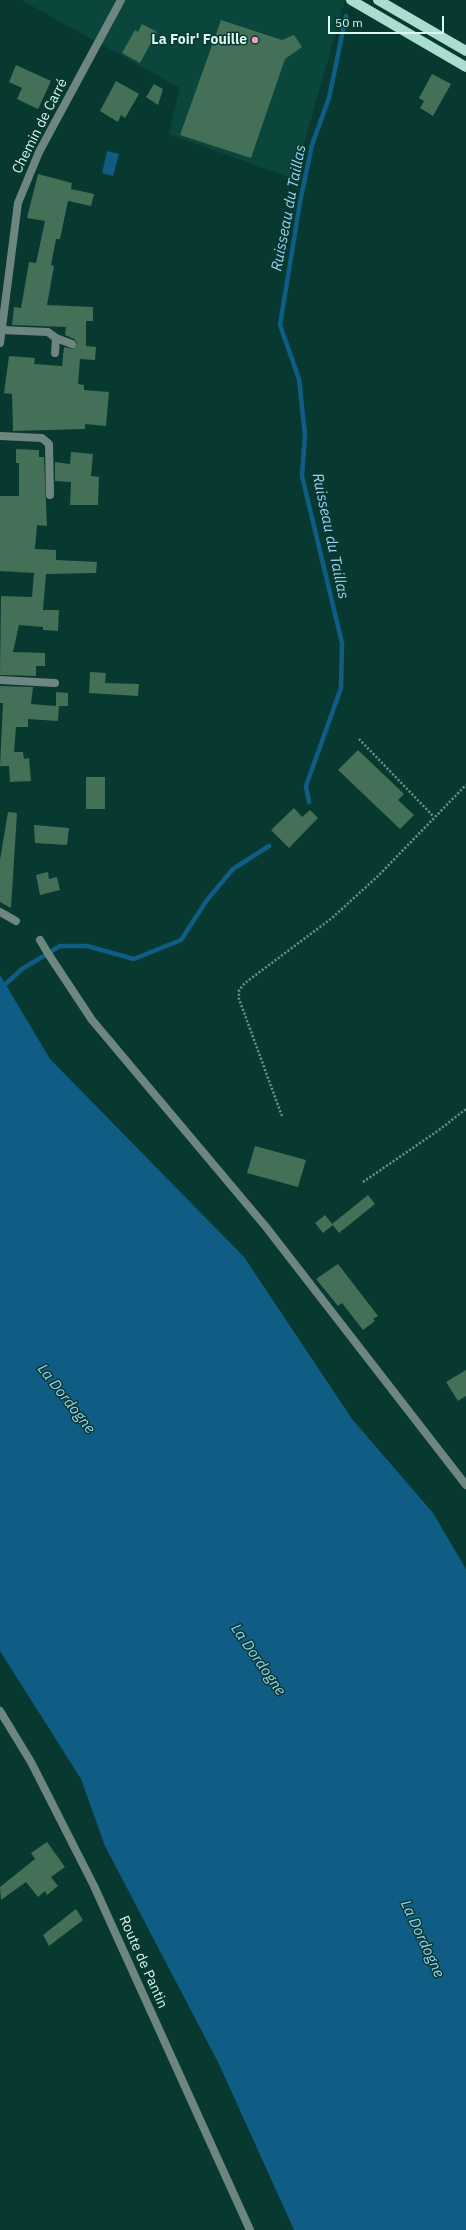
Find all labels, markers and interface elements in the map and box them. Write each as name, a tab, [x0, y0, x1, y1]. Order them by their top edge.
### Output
scale bar	[330, 8, 446, 34]
text: 50 m	[335, 15, 363, 30]
place label: La Foir' Fouille	[151, 32, 247, 48]
marker: La Foir' Fouille	[250, 35, 260, 45]
street label: Chemin de Carré	[9, 76, 71, 176]
water label: Ruisseau du Taillas	[268, 143, 310, 273]
water label: Ruisseau du Taillas	[308, 471, 352, 601]
water label: La Dordogne	[33, 1361, 99, 1437]
water label: La Dordogne	[227, 1621, 289, 1699]
water label: La Dordogne	[396, 1897, 448, 1981]
street label: Route de Pantin	[115, 1913, 171, 2011]

